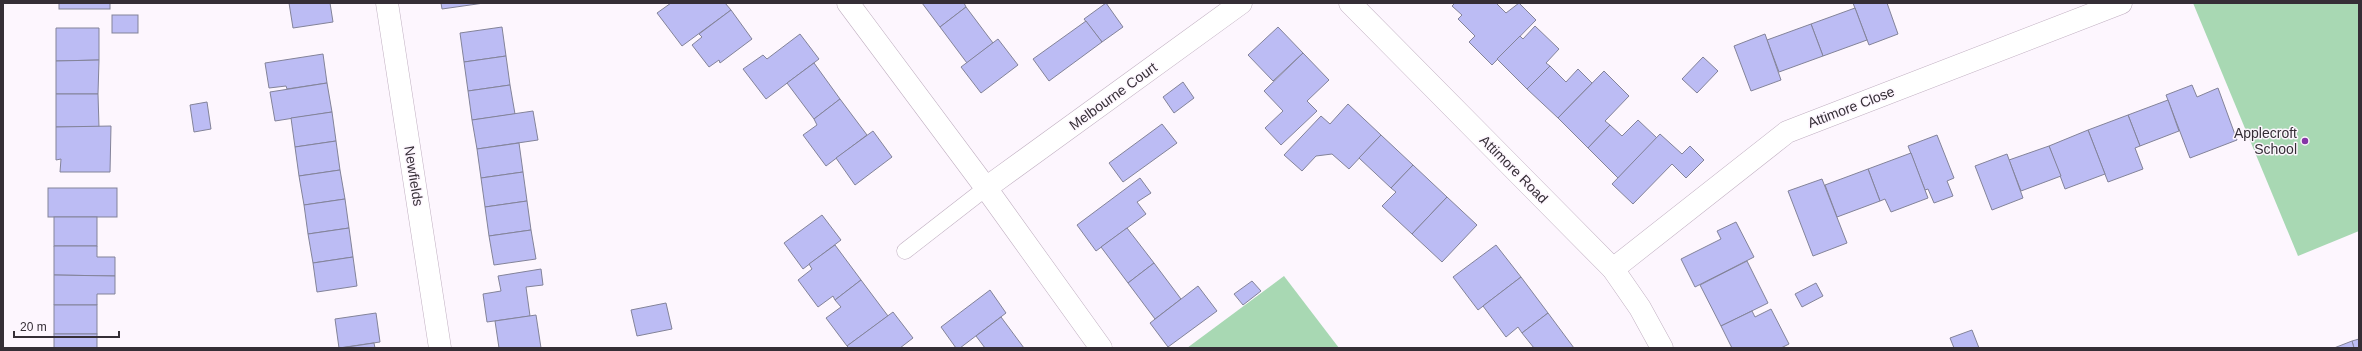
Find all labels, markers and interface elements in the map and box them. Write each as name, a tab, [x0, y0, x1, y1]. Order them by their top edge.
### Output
street label: Melbourne Court	[1066, 59, 1160, 133]
street label: Attimore Close	[1805, 83, 1897, 131]
place label: Applecroft School	[2234, 125, 2297, 157]
street label: Attimore Road	[1477, 132, 1551, 206]
marker: Applecroft School	[2300, 136, 2310, 146]
street label: Newfields	[401, 145, 427, 207]
scale bar	[14, 313, 119, 339]
text: 20 m	[20, 320, 47, 334]

